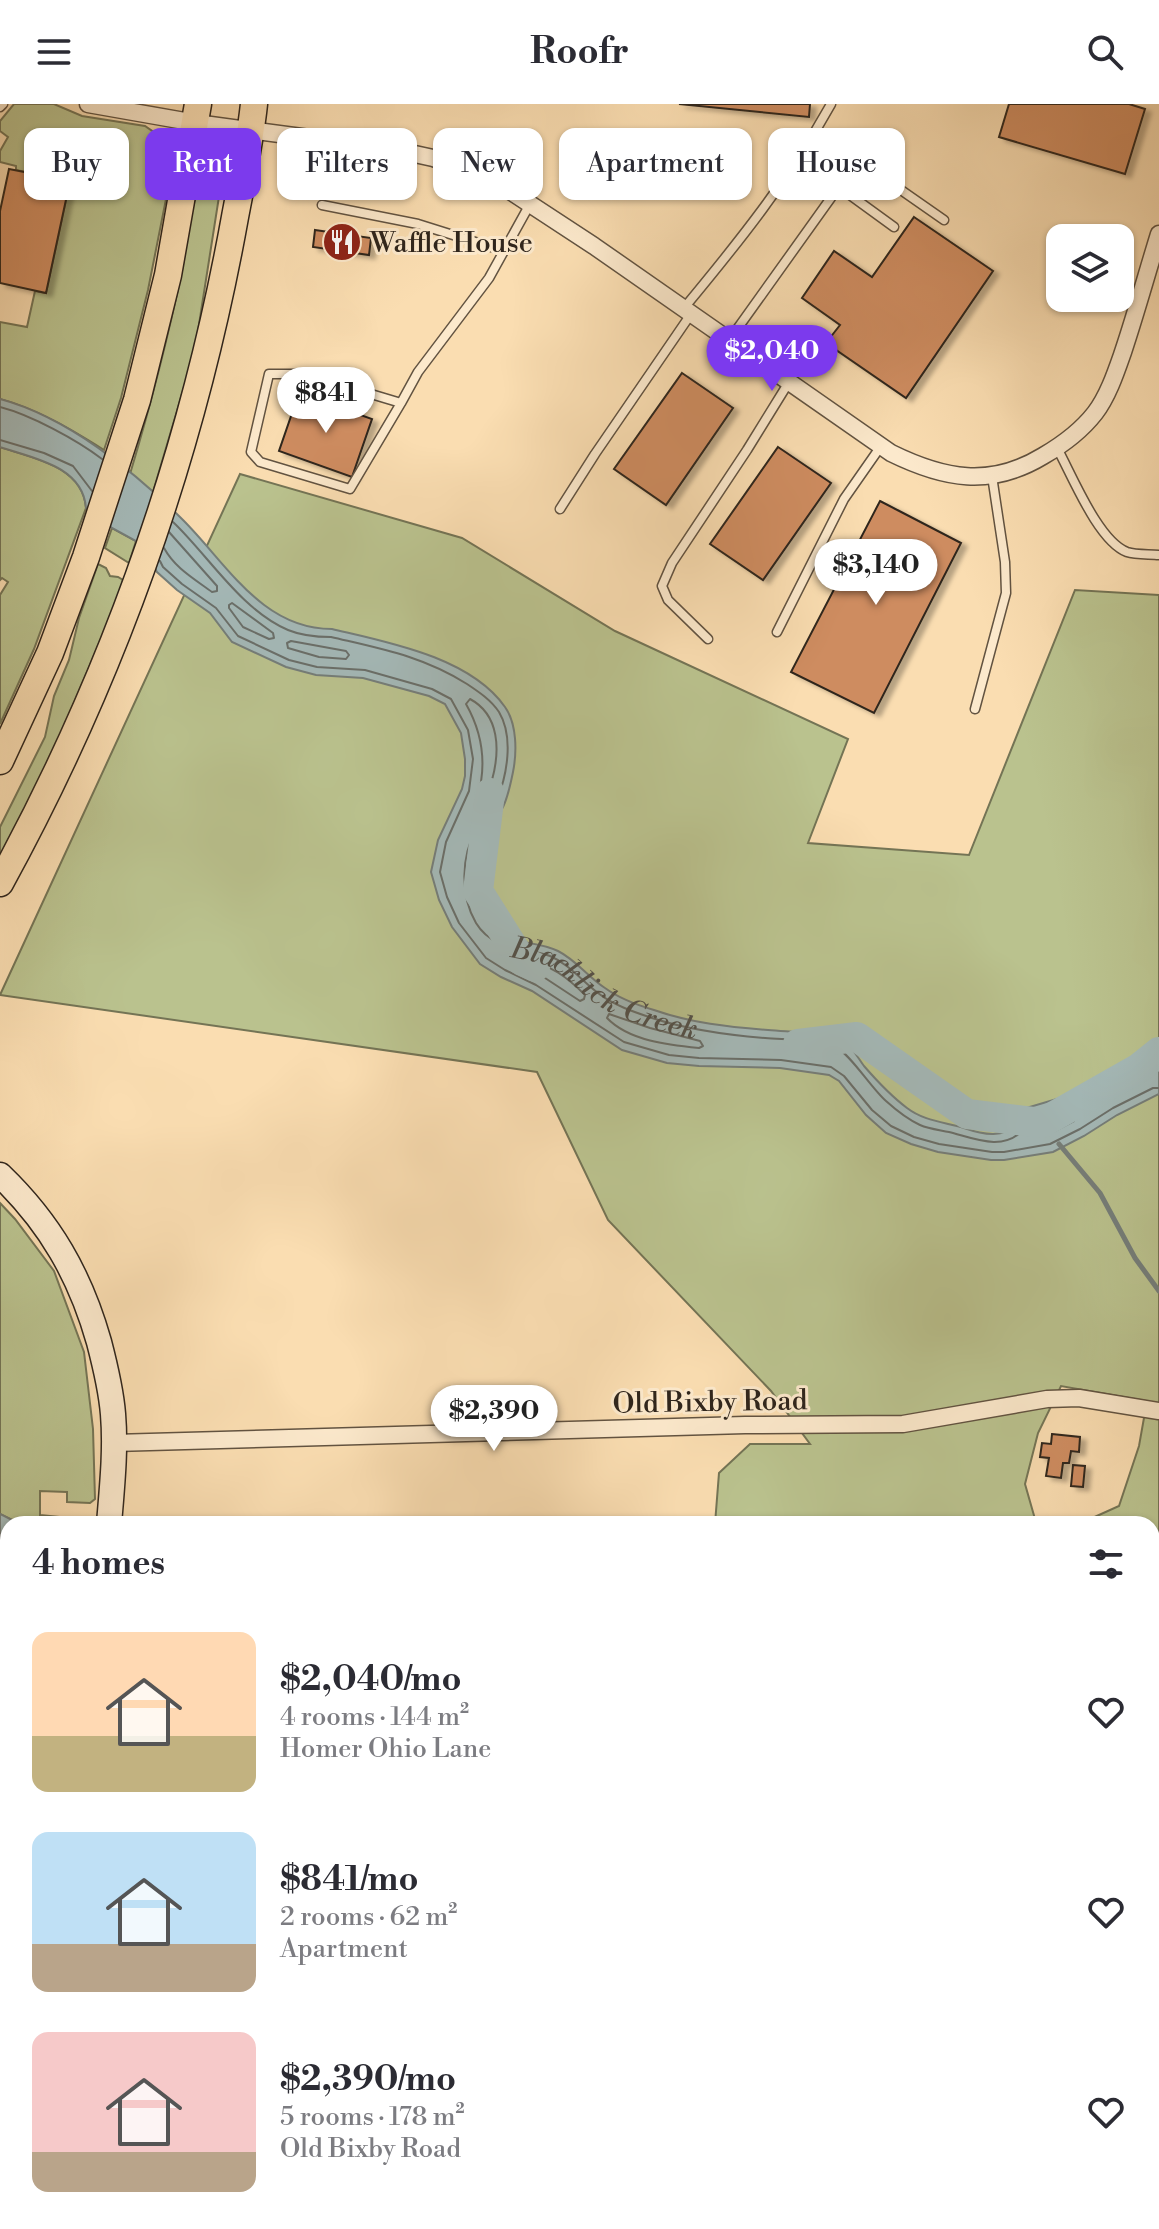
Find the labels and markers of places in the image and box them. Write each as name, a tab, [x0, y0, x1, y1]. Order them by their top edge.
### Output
restaurant icon: Waffle House	[321, 221, 363, 263]
place label: Waffle House	[369, 226, 533, 261]
pin: $2,040	[707, 325, 837, 393]
pin: $841	[279, 367, 373, 435]
pin: $3,140	[811, 539, 941, 607]
pin: $2,390	[429, 1385, 559, 1453]

